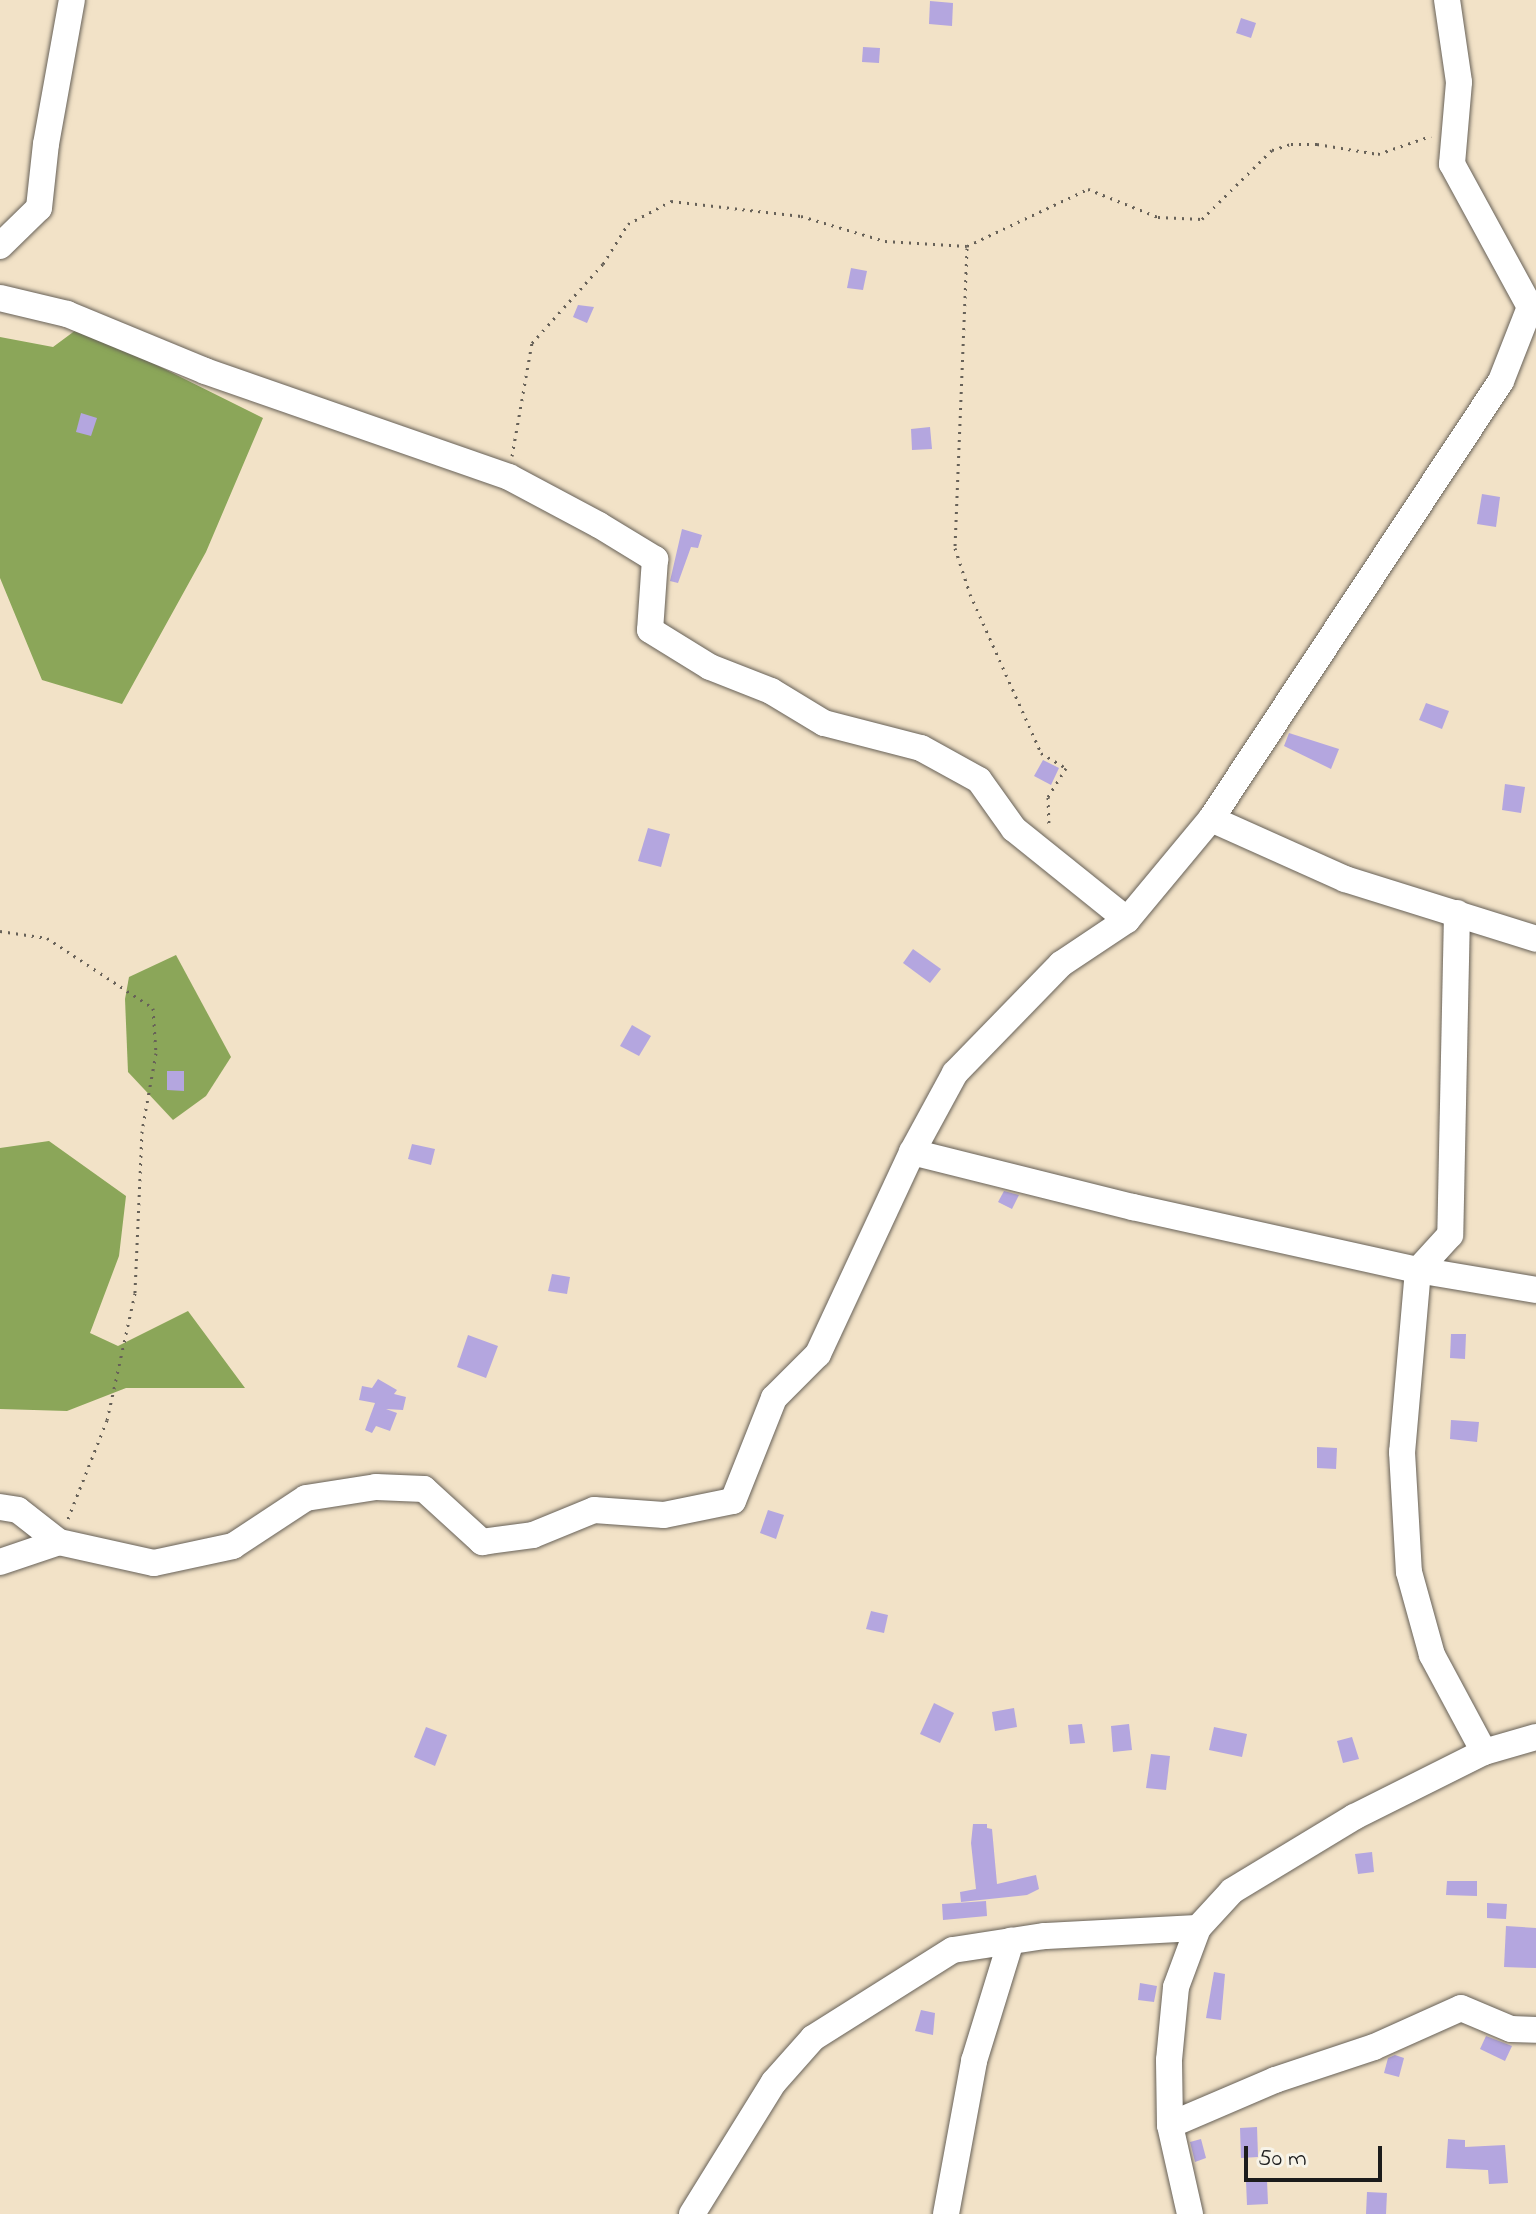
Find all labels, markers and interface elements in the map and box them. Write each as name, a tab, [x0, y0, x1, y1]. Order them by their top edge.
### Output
scale bar	[1248, 2130, 1386, 2180]
text: 50 m	[1258, 2142, 1307, 2177]

